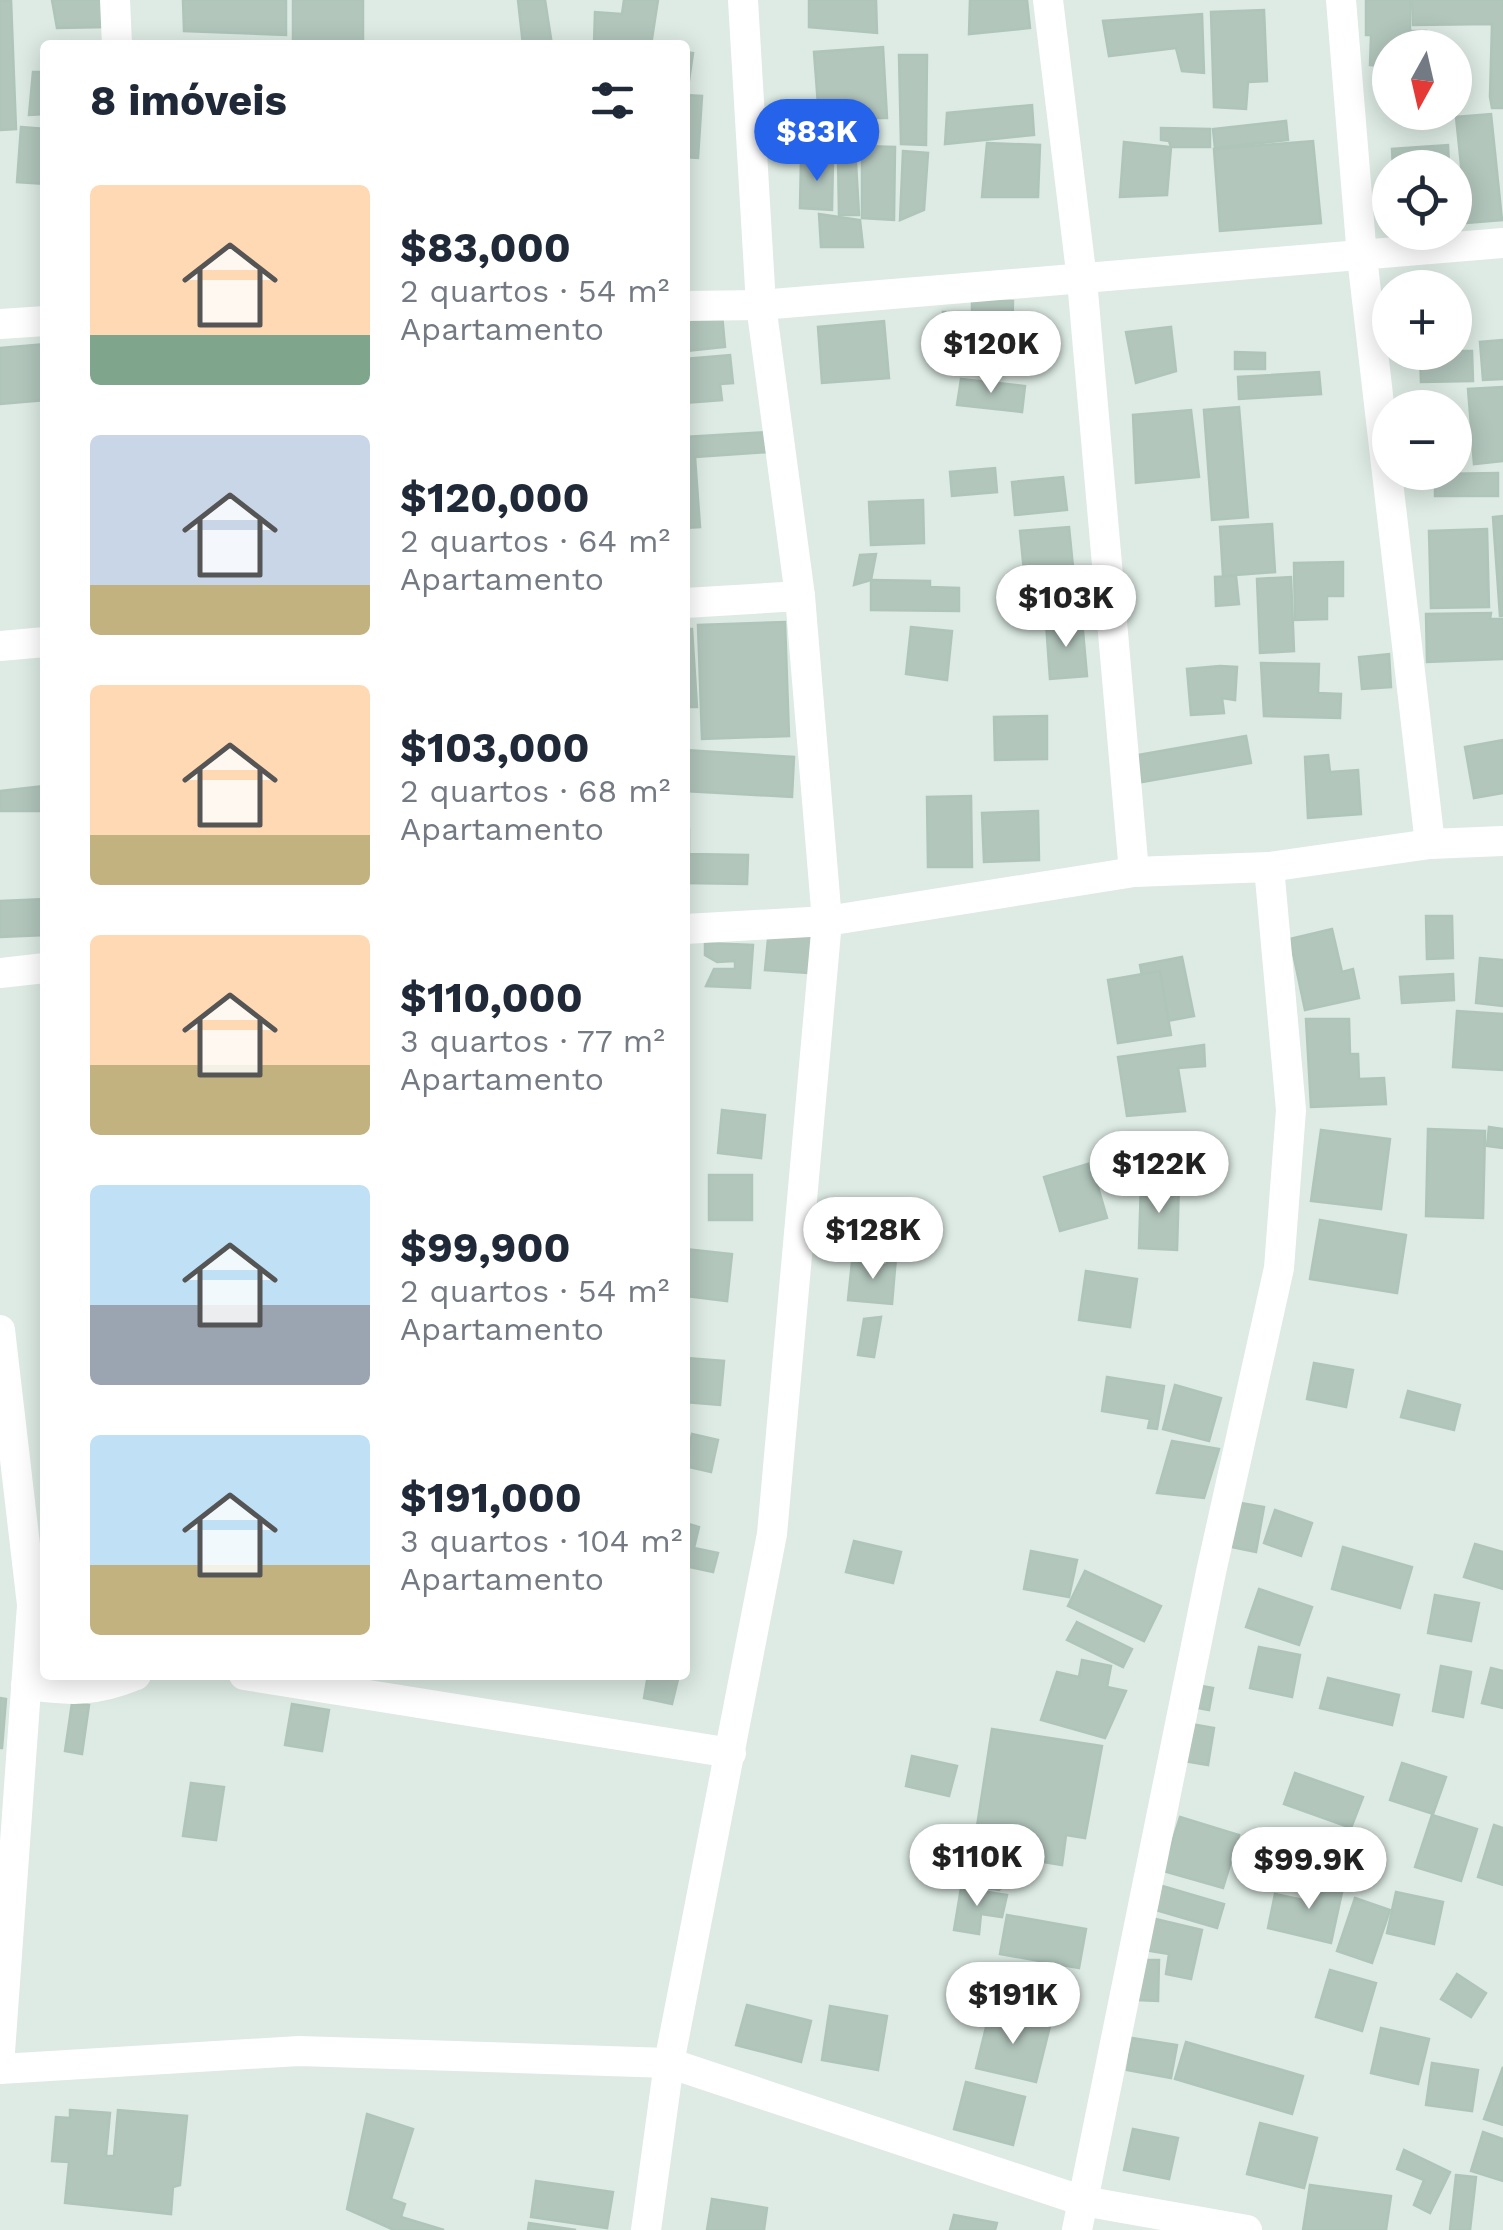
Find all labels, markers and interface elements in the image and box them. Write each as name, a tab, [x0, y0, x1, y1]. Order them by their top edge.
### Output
north arrow	[1372, 30, 1472, 130]
map controls	[1372, 30, 1472, 490]
icon: filters	[585, 73, 640, 128]
text: 8 imóveis	[90, 76, 287, 125]
pin: $83K	[758, 99, 876, 184]
text: $83K	[776, 112, 858, 150]
button: locate	[1372, 150, 1472, 250]
text: $83,000	[400, 223, 571, 272]
icon: home	[170, 225, 290, 345]
button: +	[1372, 270, 1472, 370]
text: 2 quartos · 54 m²	[400, 272, 669, 310]
text: Apartamento	[400, 310, 604, 348]
pin: $120K	[921, 311, 1061, 396]
text: $120K	[943, 324, 1039, 362]
button: −	[1372, 390, 1472, 490]
text: $120,000	[400, 473, 590, 522]
icon: home	[170, 475, 290, 595]
text: 2 quartos · 64 m²	[400, 522, 670, 560]
text: Apartamento	[400, 560, 604, 598]
pin: $103K	[996, 565, 1136, 650]
text: $103K	[1018, 578, 1114, 616]
text: $103,000	[400, 723, 590, 772]
icon: home	[170, 725, 290, 845]
text: 2 quartos · 68 m²	[400, 772, 670, 810]
text: Apartamento	[400, 810, 604, 848]
text: $110,000	[400, 973, 583, 1022]
icon: home	[170, 975, 290, 1095]
text: 3 quartos · 77 m²	[400, 1022, 665, 1060]
text: Apartamento	[400, 1060, 604, 1098]
pin: $122K	[1089, 1131, 1229, 1216]
text: $122K	[1112, 1144, 1206, 1182]
pin: $128K	[803, 1197, 943, 1282]
text: $128K	[825, 1210, 921, 1248]
text: $99,900	[400, 1223, 571, 1272]
icon: home	[170, 1225, 290, 1345]
text: 2 quartos · 54 m²	[400, 1272, 669, 1310]
text: Apartamento	[400, 1310, 604, 1348]
text: $191,000	[400, 1473, 582, 1522]
icon: home	[170, 1475, 290, 1595]
text: 3 quartos · 104 m²	[400, 1522, 683, 1560]
text: Apartamento	[400, 1560, 604, 1598]
pin: $110K	[907, 1824, 1047, 1909]
pin: $99.9K	[1228, 1827, 1390, 1912]
text: $110K	[932, 1837, 1022, 1875]
text: $99.9K	[1254, 1840, 1364, 1878]
pin: $191K	[943, 1962, 1083, 2047]
text: $191K	[968, 1975, 1058, 2013]

